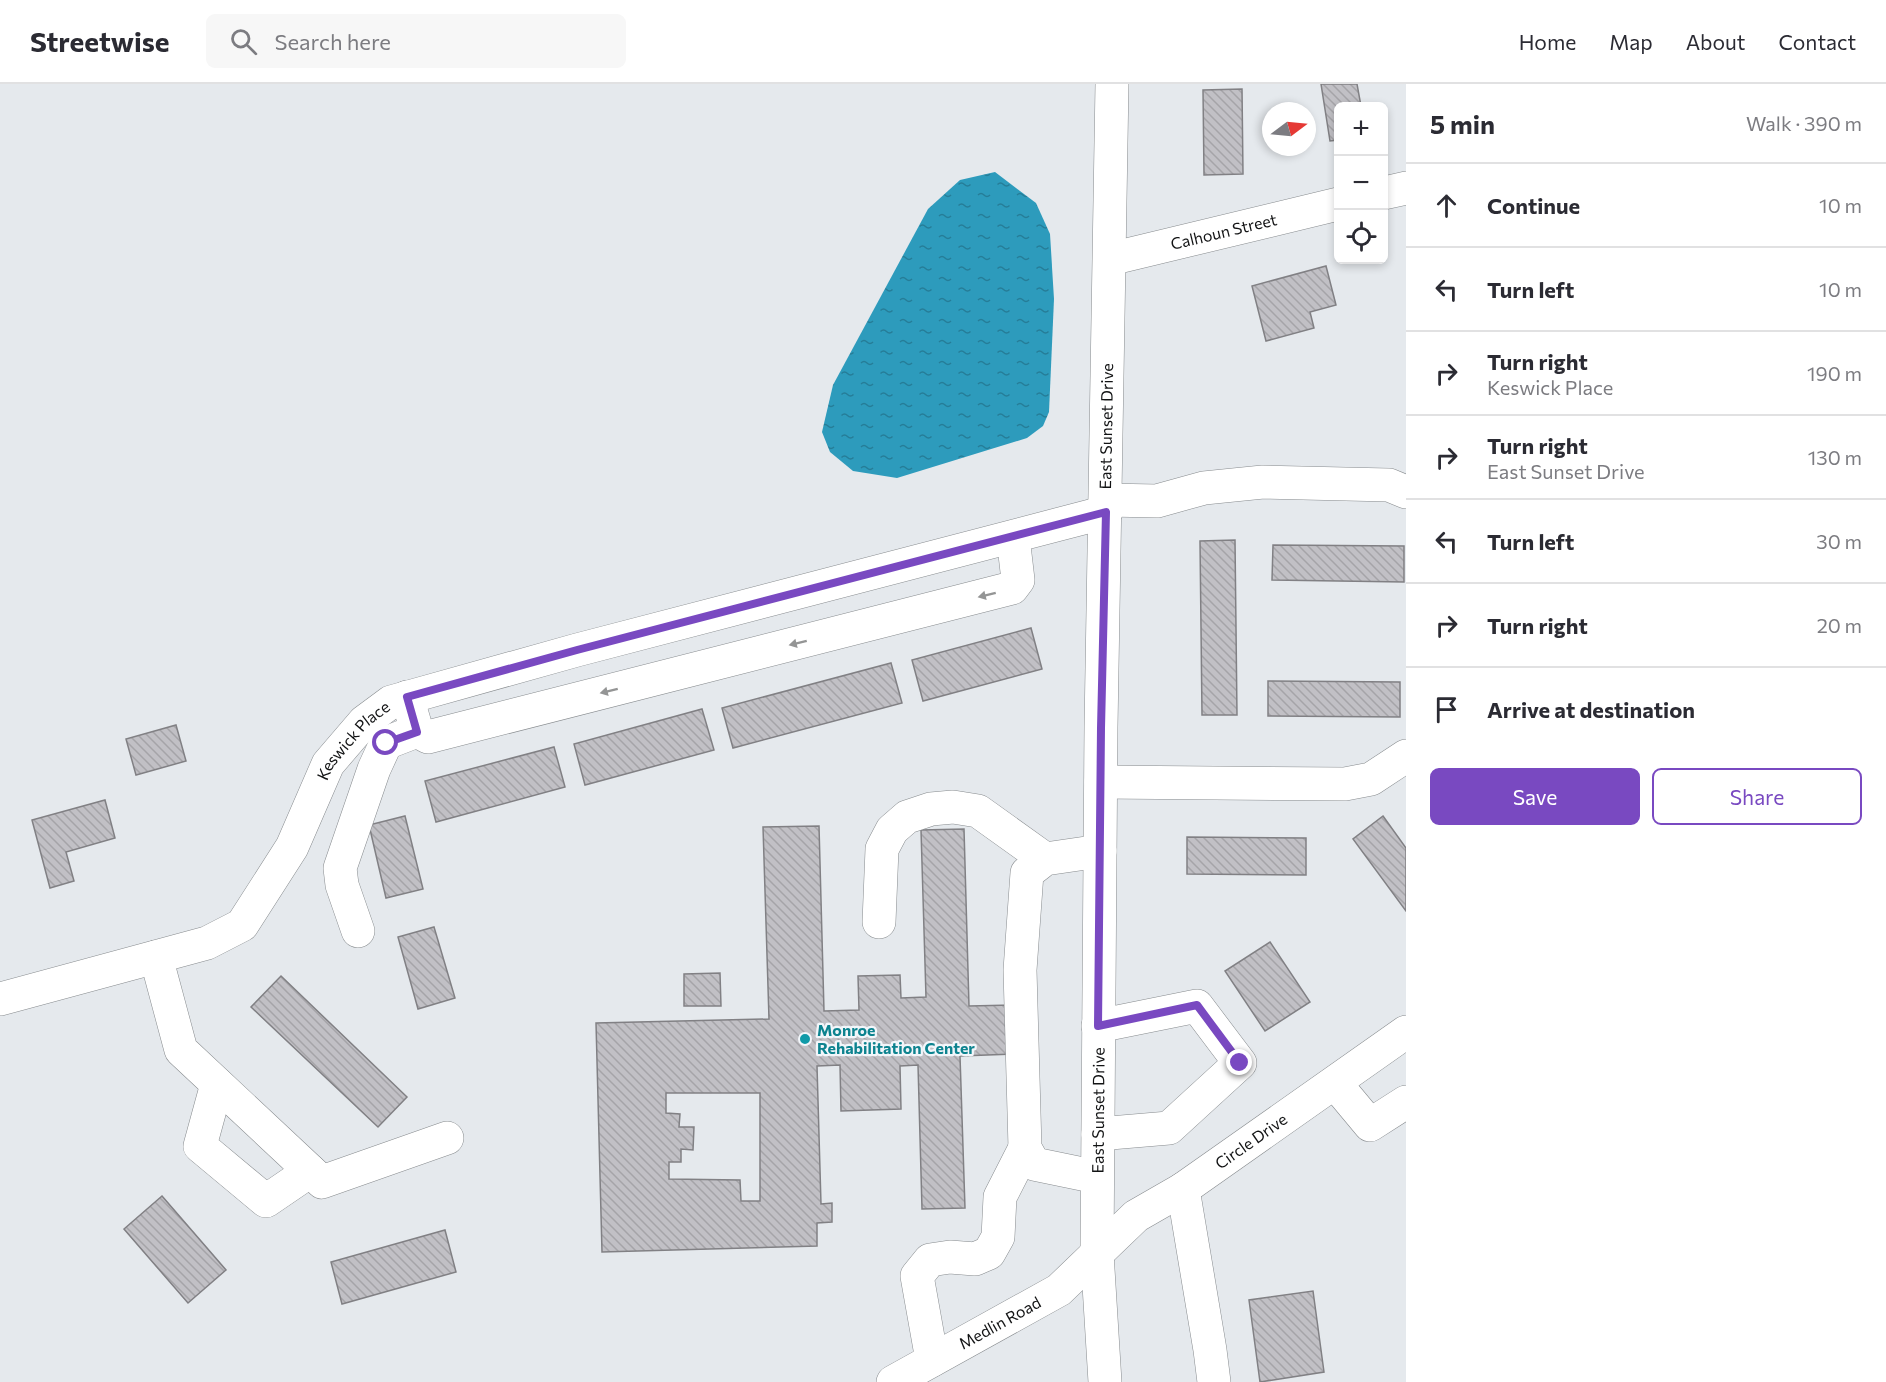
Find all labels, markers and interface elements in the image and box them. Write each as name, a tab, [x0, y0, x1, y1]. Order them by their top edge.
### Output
search box	[206, 14, 626, 68]
text: Streetwise	[30, 24, 170, 58]
icon: search	[227, 25, 260, 58]
text: Search here	[275, 28, 391, 55]
text: Home	[1519, 29, 1576, 54]
text: Map	[1609, 29, 1653, 54]
text: About	[1686, 29, 1745, 54]
text: Contact	[1778, 29, 1856, 54]
north arrow	[1262, 102, 1316, 156]
map controls	[1334, 102, 1388, 264]
button: +	[1334, 102, 1388, 156]
text: 5 min	[1430, 108, 1495, 139]
text: Walk · 390 m	[1746, 111, 1862, 135]
button: −	[1334, 156, 1388, 210]
icon: ahead	[1430, 189, 1463, 222]
text: Continue	[1487, 192, 1580, 219]
text: 10 m	[1819, 193, 1862, 217]
street label: Calhoun Street	[1169, 209, 1279, 253]
button: locate	[1334, 210, 1388, 264]
icon: left	[1430, 273, 1463, 306]
text: Turn left	[1487, 276, 1574, 303]
text: 10 m	[1819, 277, 1862, 301]
text: Turn right	[1487, 348, 1588, 375]
icon: right	[1430, 357, 1463, 390]
text: 190 m	[1807, 361, 1862, 385]
street label: East Sunset Drive	[1095, 363, 1116, 490]
text: Keswick Place	[1487, 375, 1613, 399]
text: Turn right	[1487, 432, 1588, 459]
icon: right	[1430, 441, 1463, 474]
text: 130 m	[1808, 445, 1862, 469]
text: East Sunset Drive	[1487, 459, 1645, 483]
icon: left	[1430, 525, 1463, 558]
text: Turn left	[1487, 528, 1574, 555]
text: 30 m	[1816, 529, 1862, 553]
one-way arrow	[978, 590, 996, 600]
icon: right	[1430, 609, 1463, 642]
text: Turn right	[1487, 612, 1588, 639]
text: 20 m	[1817, 613, 1862, 637]
one-way arrow	[789, 638, 807, 648]
one-way arrow	[600, 686, 618, 696]
icon: arrive	[1430, 693, 1463, 726]
street label: Keswick Place	[312, 696, 393, 783]
text: Arrive at destination	[1487, 696, 1695, 723]
route start	[372, 729, 398, 755]
button: Save	[1430, 768, 1640, 825]
button: Share	[1652, 768, 1862, 825]
place label: Monroe Rehabilitation Center	[817, 1020, 975, 1057]
marker: Monroe Rehabilitation Center	[798, 1032, 812, 1046]
street label: East Sunset Drive	[1088, 1047, 1108, 1173]
route end	[1226, 1049, 1252, 1075]
street label: Circle Drive	[1211, 1109, 1290, 1172]
street label: Medlin Road	[955, 1292, 1044, 1353]

